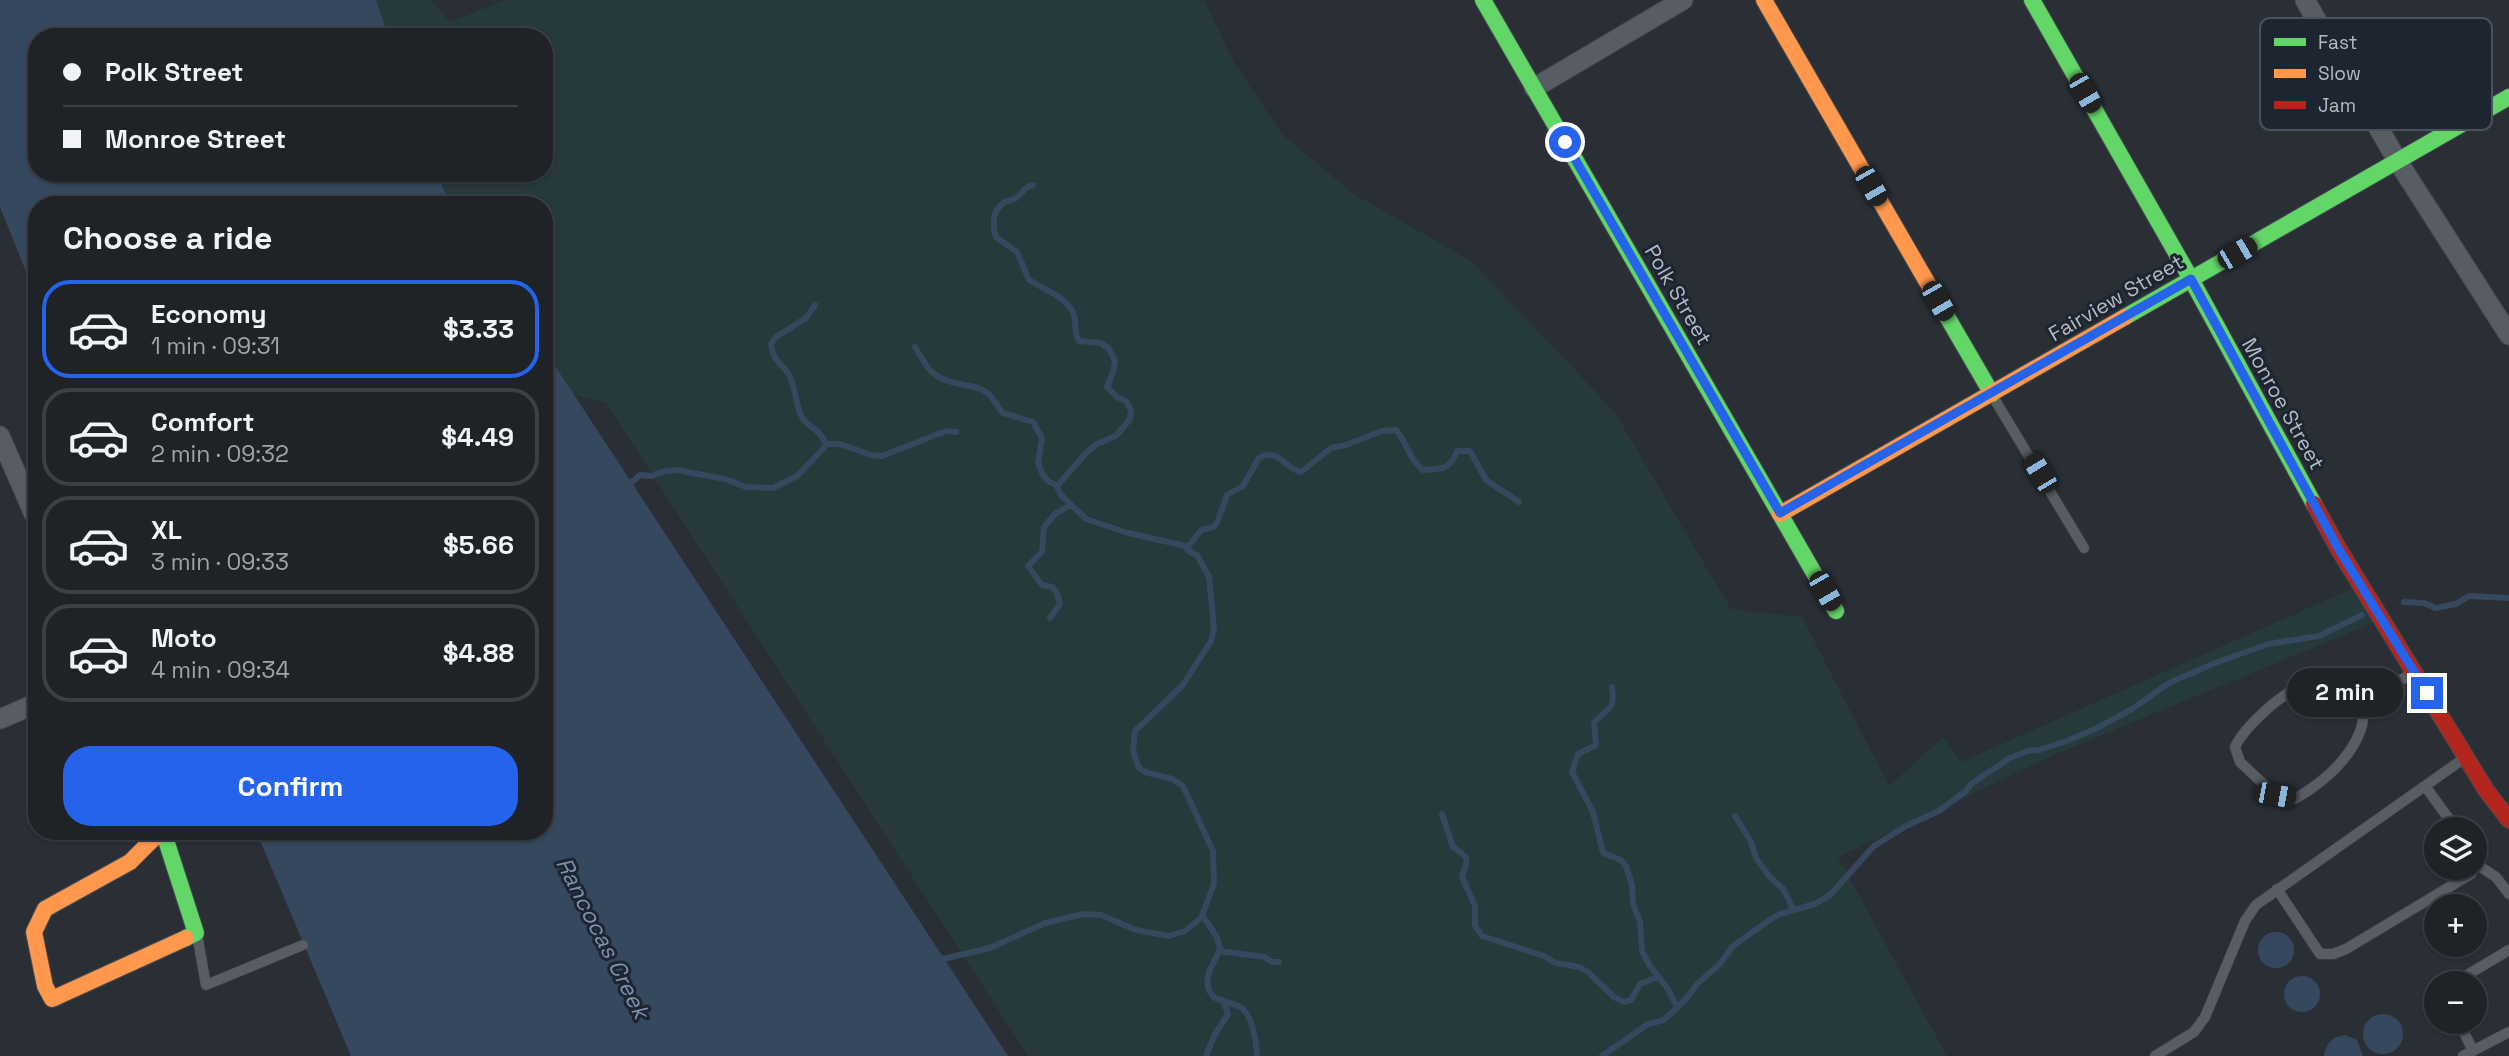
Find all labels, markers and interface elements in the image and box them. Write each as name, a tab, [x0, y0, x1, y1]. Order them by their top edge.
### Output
legend	[2260, 18, 2492, 130]
text: Fast	[2318, 30, 2358, 55]
text: Polk Street	[105, 55, 243, 89]
text: Slow	[2318, 61, 2361, 86]
car	[2066, 70, 2105, 116]
text: Jam	[2318, 93, 2356, 118]
text: Monroe Street	[105, 122, 286, 156]
route start	[1549, 126, 1581, 158]
car	[1852, 163, 1891, 209]
text: Choose a ride	[63, 218, 273, 258]
car	[2214, 233, 2261, 273]
street label: Polk Street	[1639, 240, 1718, 350]
street label: Fairview Street	[2043, 248, 2188, 347]
car	[1919, 278, 1958, 324]
text: Economy	[151, 297, 267, 331]
icon: car	[67, 298, 130, 361]
text: $3.33	[443, 312, 514, 346]
text: 1 min · 09:31	[151, 331, 280, 361]
street label: Monroe Street	[2236, 333, 2331, 474]
text: Comfort	[151, 405, 254, 439]
icon: car	[67, 406, 130, 469]
text: $4.49	[441, 420, 514, 454]
text: 2 min · 09:32	[151, 439, 289, 469]
car	[2021, 450, 2060, 496]
text: XL	[151, 513, 182, 547]
icon: car	[67, 514, 130, 577]
text: $5.66	[443, 528, 514, 562]
text: 3 min · 09:33	[151, 547, 289, 577]
car	[1806, 568, 1845, 614]
text: Moto	[151, 621, 217, 655]
icon: car	[67, 622, 130, 685]
text: $4.88	[443, 636, 514, 670]
text: 4 min · 09:34	[151, 655, 290, 685]
callout: 2 min	[2287, 668, 2402, 718]
text: 2 min	[2315, 677, 2375, 707]
route end	[2411, 677, 2443, 709]
button: Confirm	[63, 746, 518, 826]
car	[2253, 781, 2298, 809]
map controls	[2424, 817, 2487, 1034]
button: layers	[2424, 817, 2487, 880]
water label: Rancocas Creek	[549, 852, 658, 1026]
button: +	[2424, 894, 2487, 957]
button: −	[2424, 971, 2487, 1034]

